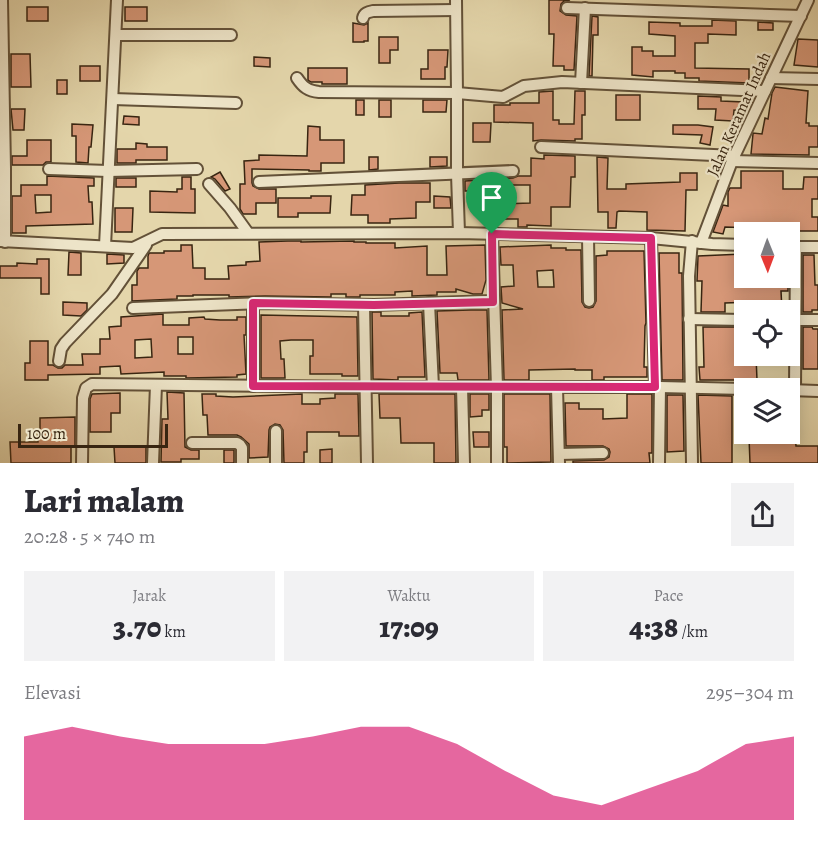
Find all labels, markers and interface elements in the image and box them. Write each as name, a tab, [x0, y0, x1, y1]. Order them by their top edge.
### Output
street label: Jalan Keramat Indah	[702, 48, 776, 180]
pin	[466, 172, 517, 234]
icon: arrive	[475, 181, 508, 214]
north arrow	[734, 222, 800, 288]
map controls	[734, 222, 800, 444]
button: locate	[734, 300, 800, 366]
button: layers	[734, 378, 800, 444]
scale bar	[18, 421, 168, 448]
text: 100 m	[27, 423, 66, 445]
text: Lari malam	[24, 478, 184, 523]
button: share	[731, 483, 794, 546]
text: 20:28 · 5 × 740 m	[24, 523, 155, 550]
text: Jarak	[133, 585, 166, 607]
text: Waktu	[388, 585, 430, 607]
text: Pace	[654, 585, 684, 607]
text: 3.70	[113, 607, 161, 647]
text: 17:09	[379, 607, 439, 647]
text: 4:38	[629, 607, 678, 647]
text: km	[161, 621, 186, 643]
text: /km	[678, 621, 708, 643]
text: Elevasi	[24, 679, 81, 706]
text: 295–304 m	[706, 679, 794, 706]

